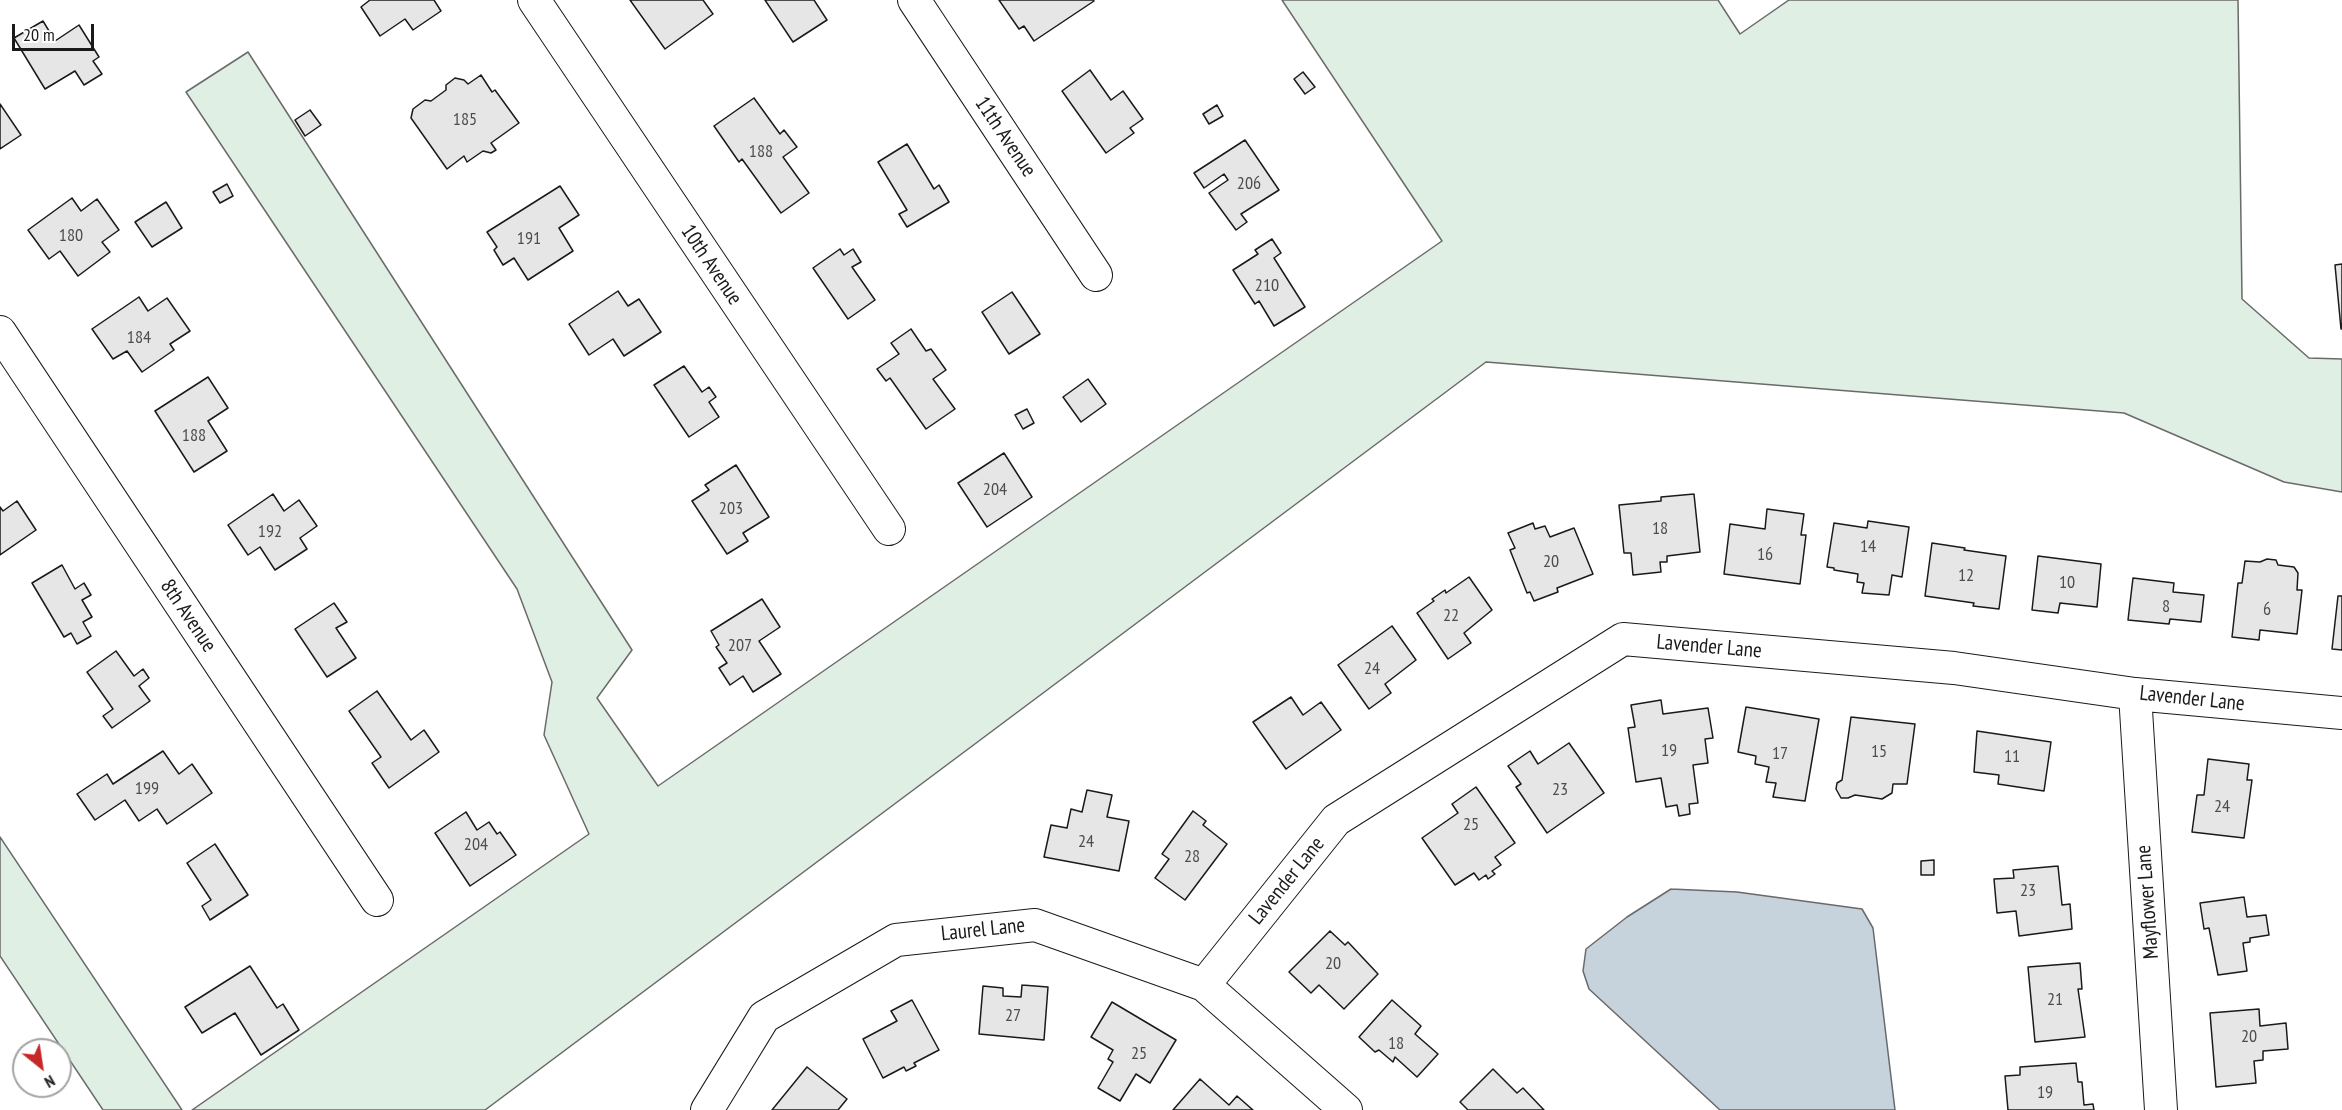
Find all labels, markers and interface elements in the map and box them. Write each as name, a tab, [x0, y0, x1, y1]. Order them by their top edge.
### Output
scale bar	[15, 12, 98, 50]
text: 20 m	[23, 23, 55, 46]
street label: 11th Avenue	[969, 92, 1041, 182]
house number: 185	[453, 109, 477, 131]
house number: 188	[749, 141, 773, 163]
house number: 206	[1237, 173, 1261, 195]
street label: 10th Avenue	[675, 220, 747, 310]
house number: 180	[59, 225, 83, 247]
house number: 191	[517, 228, 541, 250]
house number: 210	[1255, 275, 1279, 297]
house number: 184	[127, 327, 151, 349]
house number: 188	[182, 425, 206, 447]
house number: 204	[983, 479, 1007, 501]
house number: 203	[719, 498, 743, 520]
house number: 18	[1652, 518, 1668, 540]
house number: 192	[258, 521, 282, 543]
house number: 14	[1860, 536, 1876, 558]
house number: 16	[1757, 544, 1773, 566]
house number: 20	[1543, 551, 1559, 573]
house number: 12	[1958, 565, 1974, 587]
house number: 10	[2059, 572, 2075, 594]
street label: 8th Avenue	[155, 575, 221, 657]
house number: 8	[2162, 596, 2170, 618]
house number: 6	[2263, 599, 2271, 621]
house number: 22	[1443, 605, 1459, 627]
street label: Lavender Lane	[1655, 630, 1763, 664]
house number: 207	[728, 635, 752, 657]
house number: 24	[1364, 658, 1380, 680]
street label: Lavender Lane	[2138, 681, 2246, 717]
house number: 19	[1661, 740, 1677, 762]
house number: 15	[1871, 741, 1887, 763]
house number: 17	[1772, 743, 1788, 765]
house number: 11	[2004, 746, 2020, 768]
house number: 199	[135, 778, 159, 800]
house number: 23	[1552, 779, 1568, 801]
house number: 24	[2214, 796, 2230, 818]
house number: 25	[1463, 814, 1479, 836]
house number: 24	[1078, 831, 1094, 853]
street label: Lavender Lane	[1244, 832, 1330, 930]
house number: 204	[464, 834, 488, 856]
street label: Mayflower Lane	[2131, 844, 2165, 960]
house number: 28	[1184, 846, 1200, 868]
house number: 23	[2020, 880, 2036, 902]
street label: Laurel Lane	[940, 913, 1026, 947]
house number: 20	[1325, 953, 1341, 975]
house number: 21	[2047, 989, 2063, 1011]
house number: 27	[1005, 1005, 1021, 1027]
house number: 20	[2241, 1026, 2257, 1048]
house number: 18	[1388, 1033, 1404, 1055]
north arrow	[12, 1038, 72, 1098]
house number: 25	[1131, 1043, 1147, 1065]
text: N	[41, 1071, 59, 1093]
house number: 19	[2037, 1082, 2053, 1104]

